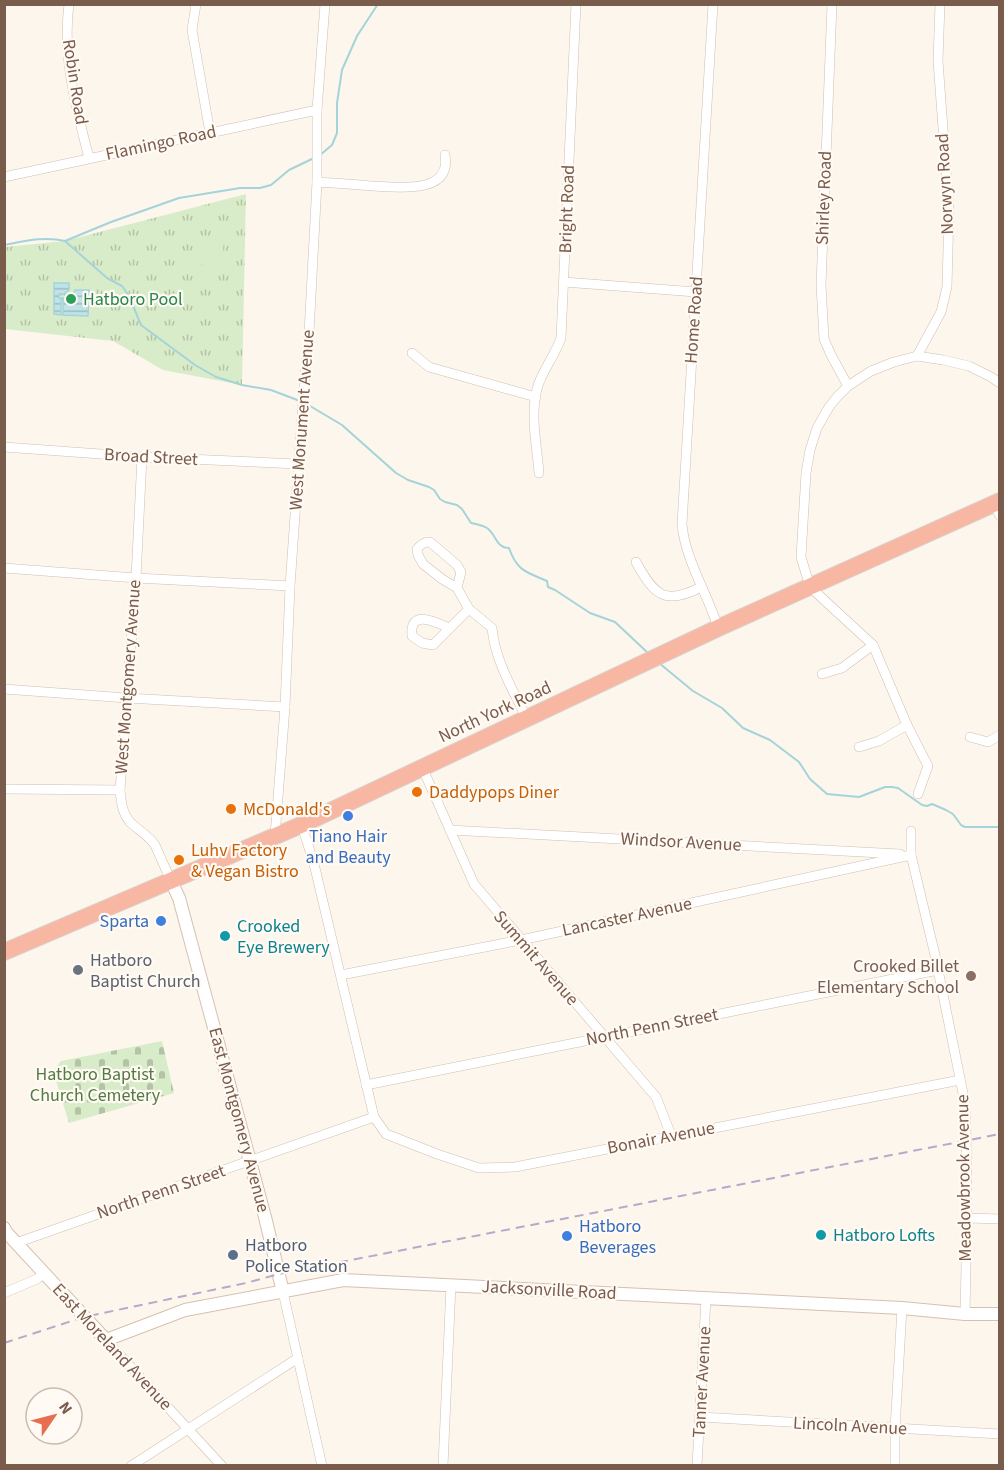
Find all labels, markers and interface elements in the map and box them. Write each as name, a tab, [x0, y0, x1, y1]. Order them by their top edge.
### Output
street label: Robin Road	[56, 37, 94, 127]
street label: Flamingo Road	[103, 119, 219, 167]
street label: Norwyn Road	[930, 133, 960, 235]
street label: Shirley Road	[810, 150, 838, 246]
street label: Bright Road	[553, 164, 581, 254]
street label: Home Road	[678, 275, 710, 365]
place label: Hatboro Pool	[83, 287, 183, 312]
marker: Hatboro Pool	[64, 292, 78, 306]
street label: West Monument Avenue	[283, 329, 321, 511]
street label: Broad Street	[103, 442, 199, 472]
street label: West Montgomery Avenue	[109, 579, 147, 775]
street label: North York Road	[434, 675, 556, 749]
place label: Daddypops Diner	[429, 780, 560, 805]
marker: Daddypops Diner	[410, 785, 424, 799]
place label: McDonald's	[243, 797, 330, 822]
marker: McDonald's	[224, 802, 238, 816]
marker: Tiano Hair and Beauty	[341, 809, 355, 823]
place label: Tiano Hair and Beauty	[305, 824, 391, 870]
street label: Windsor Avenue	[620, 826, 742, 858]
place label: Luhv Factory & Vegan Bistro	[191, 838, 299, 884]
marker: Luhv Factory & Vegan Bistro	[172, 853, 186, 867]
street label: Lancaster Avenue	[560, 891, 694, 943]
street label: Summit Avenue	[488, 905, 584, 1011]
place label: Sparta	[100, 909, 149, 934]
marker: Sparta	[154, 914, 168, 928]
place label: Crooked Eye Brewery	[237, 914, 330, 960]
marker: Crooked Eye Brewery	[218, 929, 232, 943]
place label: Hatboro Baptist Church	[90, 948, 201, 994]
place label: Crooked Billet Elementary School	[817, 954, 959, 1000]
marker: Hatboro Baptist Church	[71, 963, 85, 977]
marker: Crooked Billet Elementary School	[964, 969, 978, 983]
street label: North Penn Street	[584, 1002, 720, 1052]
street label: East Montgomery Avenue	[202, 1025, 276, 1215]
park label: Hatboro Baptist Church Cemetery	[30, 1062, 161, 1108]
street label: Meadowbrook Avenue	[950, 1094, 978, 1262]
street label: Bonair Avenue	[605, 1115, 717, 1161]
street label: North Penn Street	[93, 1158, 229, 1226]
place label: Hatboro Beverages	[579, 1214, 656, 1260]
place label: Hatboro Lofts	[833, 1223, 935, 1248]
marker: Hatboro Lofts	[814, 1228, 828, 1242]
marker: Hatboro Beverages	[560, 1229, 574, 1243]
place label: Hatboro Police Station	[245, 1233, 348, 1279]
marker: Hatboro Police Station	[226, 1248, 240, 1262]
street label: Jacksonville Road	[481, 1274, 617, 1306]
street label: East Moreland Avenue	[46, 1278, 178, 1416]
street label: Tanner Avenue	[687, 1326, 717, 1438]
north arrow	[24, 1386, 84, 1446]
text: N	[53, 1397, 78, 1419]
street label: Lincoln Avenue	[792, 1411, 908, 1441]

